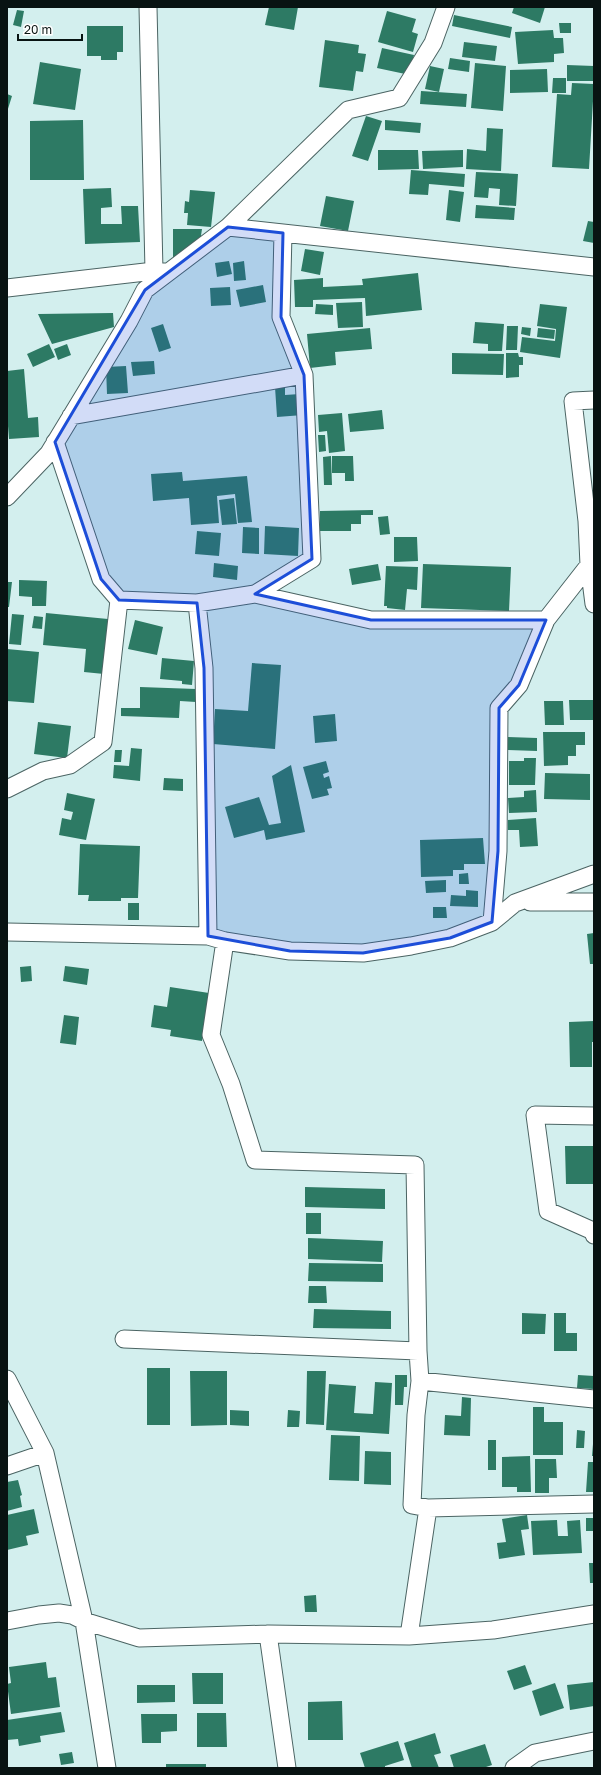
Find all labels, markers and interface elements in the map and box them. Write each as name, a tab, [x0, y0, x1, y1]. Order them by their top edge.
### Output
scale bar	[18, 16, 82, 42]
text: 20 m	[24, 22, 52, 37]

